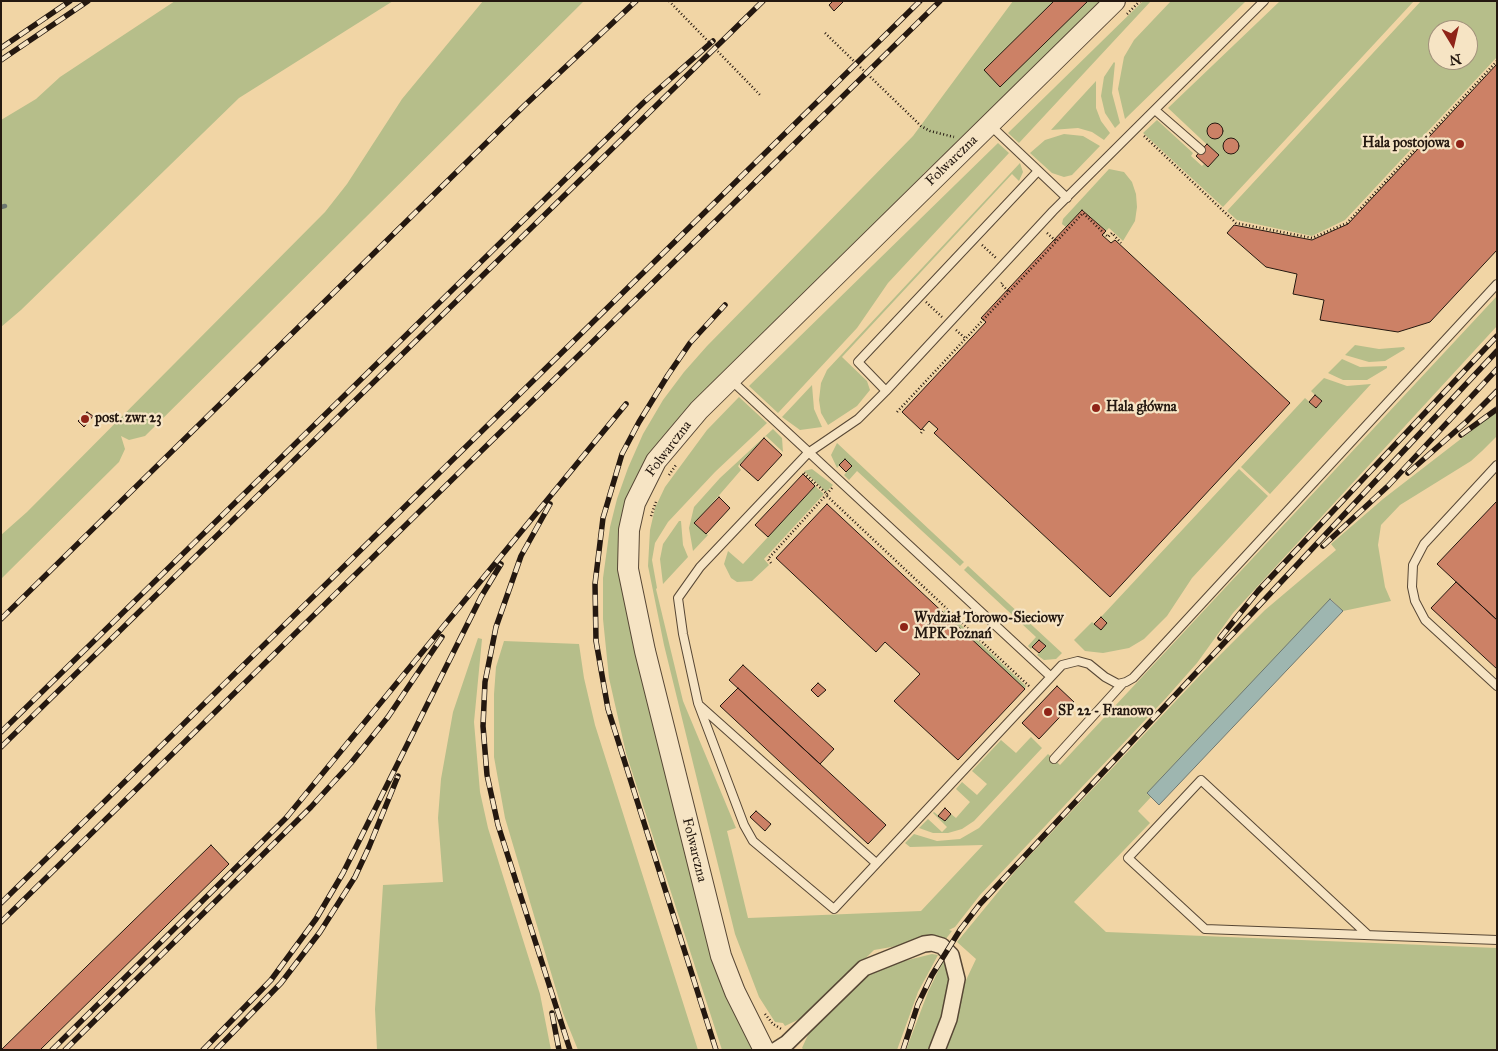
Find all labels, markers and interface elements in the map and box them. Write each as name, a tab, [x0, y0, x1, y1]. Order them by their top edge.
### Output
north arrow	[1428, 20, 1478, 70]
text: N	[1448, 50, 1462, 69]
street label: Folwarczna	[923, 132, 981, 190]
place label: Hala postojowa	[1362, 136, 1450, 152]
marker: Hala postojowa	[1454, 138, 1466, 150]
place label: Hala główna	[1106, 400, 1177, 416]
marker: Hala główna	[1090, 402, 1102, 414]
place label: post. zwr 23	[95, 411, 162, 427]
marker: post. zwr 23	[79, 413, 91, 425]
street label: Folwarczna	[643, 418, 695, 480]
place label: Wydział Torowo-Sieciowy MPK Poznań	[914, 611, 1064, 644]
marker: Wydział Torowo-Sieciowy MPK Poznań	[898, 621, 910, 633]
place label: SP 22 - Franowo	[1058, 704, 1154, 720]
marker: SP 22 - Franowo	[1042, 706, 1054, 718]
street label: Folwarczna	[678, 816, 710, 884]

